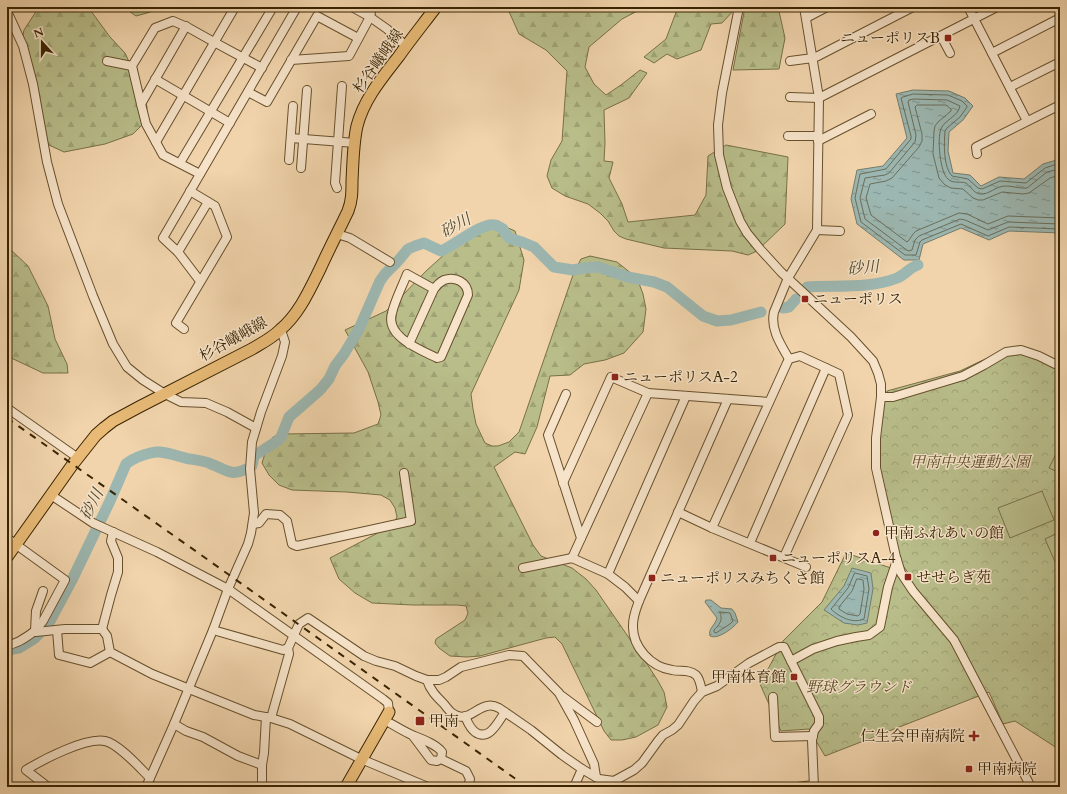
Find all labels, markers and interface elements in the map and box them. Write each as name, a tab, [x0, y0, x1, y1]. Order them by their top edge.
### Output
north arrow	[22, 22, 62, 62]
text: N	[31, 24, 46, 42]
street label: 杉谷嶬峨線	[348, 25, 408, 97]
place label: ニューポリスB	[840, 28, 940, 48]
marker: ニューポリスB	[943, 33, 953, 43]
water label: 砂川	[436, 208, 477, 243]
water label: 砂川	[846, 255, 882, 280]
place label: ニューポリス	[813, 289, 903, 309]
marker: ニューポリス	[800, 294, 810, 304]
street label: 杉谷嶬峨線	[195, 312, 271, 366]
place label: ニューポリスA-2	[623, 367, 738, 387]
marker: ニューポリスA-2	[610, 372, 620, 382]
park label: 甲南中央運動公園	[910, 452, 1033, 472]
water label: 砂川	[75, 483, 110, 524]
place label: 甲南ふれあいの館	[884, 523, 1004, 543]
marker: 甲南ふれあいの館	[871, 528, 881, 538]
place label: ニューポリスA-4	[781, 548, 896, 568]
marker: ニューポリスA-4	[768, 553, 778, 563]
place label: せせらぎ苑	[916, 567, 991, 587]
place label: ニューポリスみちくさ館	[660, 568, 825, 588]
marker: せせらぎ苑	[903, 572, 913, 582]
marker: ニューポリスみちくさ館	[647, 573, 657, 583]
place label: 甲南体育館	[711, 667, 786, 687]
marker: 甲南体育館	[789, 672, 799, 682]
park label: 野球グラウンド	[806, 677, 912, 697]
place label: 甲南	[429, 711, 459, 731]
marker: 甲南	[414, 715, 426, 727]
place label: 仁生会甲南病院	[860, 726, 965, 746]
marker: 仁生会甲南病院	[968, 730, 980, 742]
place label: 甲南病院	[977, 759, 1037, 779]
marker: 甲南病院	[964, 764, 974, 774]

